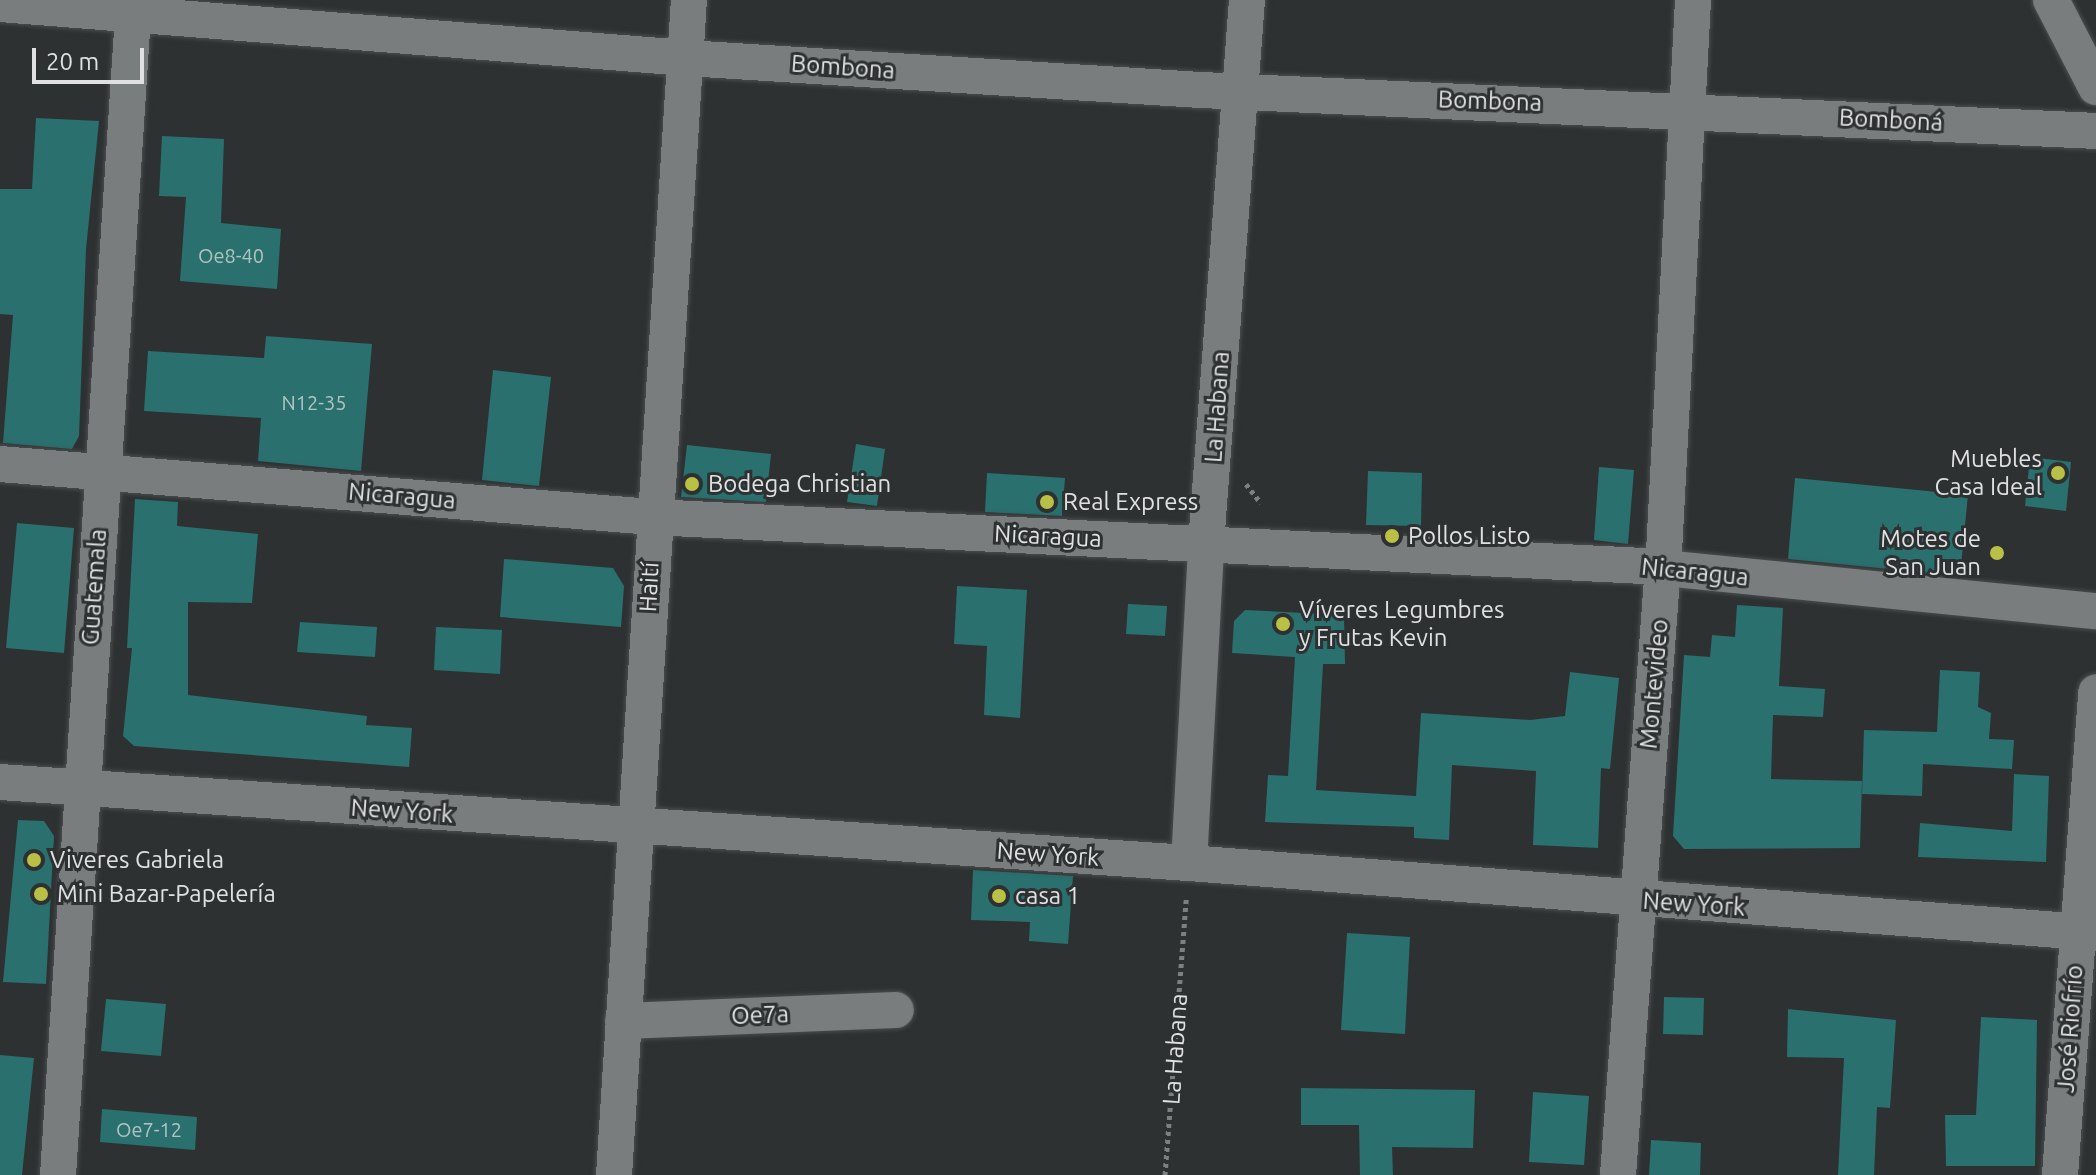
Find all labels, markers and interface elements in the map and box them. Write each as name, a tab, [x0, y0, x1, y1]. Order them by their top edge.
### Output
scale bar	[36, 32, 148, 82]
text: 20 m	[46, 48, 99, 75]
street label: Bombona	[790, 49, 896, 85]
street label: Bombona	[1437, 85, 1543, 117]
street label: Bomboná	[1838, 103, 1944, 137]
house number: Oe8-40	[198, 243, 264, 267]
street label: La Habana	[1199, 350, 1235, 464]
house number: N12-35	[281, 390, 347, 414]
place label: Muebles Casa Ideal	[1935, 445, 2042, 501]
marker: Muebles Casa Ideal	[2049, 464, 2067, 482]
place label: Bodega Christian	[708, 470, 891, 498]
marker: Bodega Christian	[683, 475, 701, 493]
street label: Nicaragua	[347, 477, 457, 515]
place label: Real Express	[1063, 488, 1198, 516]
marker: Real Express	[1038, 493, 1056, 511]
street label: Nicaragua	[994, 519, 1102, 553]
place label: Pollos Listo	[1408, 522, 1531, 550]
place label: Motes de San Juan	[1880, 525, 1981, 581]
marker: Pollos Listo	[1383, 527, 1401, 545]
street label: Guatemala	[76, 528, 112, 646]
marker: Motes de San Juan	[1988, 544, 2006, 562]
street label: Nicaragua	[1640, 552, 1750, 592]
street label: Haití	[633, 561, 665, 613]
place label: Víveres Legumbres y Frutas Kevin	[1299, 596, 1504, 652]
marker: Víveres Legumbres y Frutas Kevin	[1274, 615, 1292, 633]
street label: Montevideo	[1634, 618, 1674, 750]
street label: New York	[350, 793, 454, 829]
street label: New York	[996, 836, 1100, 872]
place label: Viveres Gabriela	[50, 846, 224, 874]
marker: Viveres Gabriela	[25, 851, 43, 869]
place label: Mini Bazar-Papelería	[57, 880, 276, 908]
place label: casa 1	[1015, 882, 1080, 910]
marker: Mini Bazar-Papelería	[32, 885, 50, 903]
street label: New York	[1642, 886, 1746, 922]
marker: casa 1	[990, 887, 1008, 905]
street label: José Riofrío	[2051, 964, 2089, 1094]
street label: La Habana	[1157, 992, 1193, 1106]
street label: Oe7a	[731, 1000, 789, 1030]
house number: Oe7-12	[116, 1117, 182, 1141]

